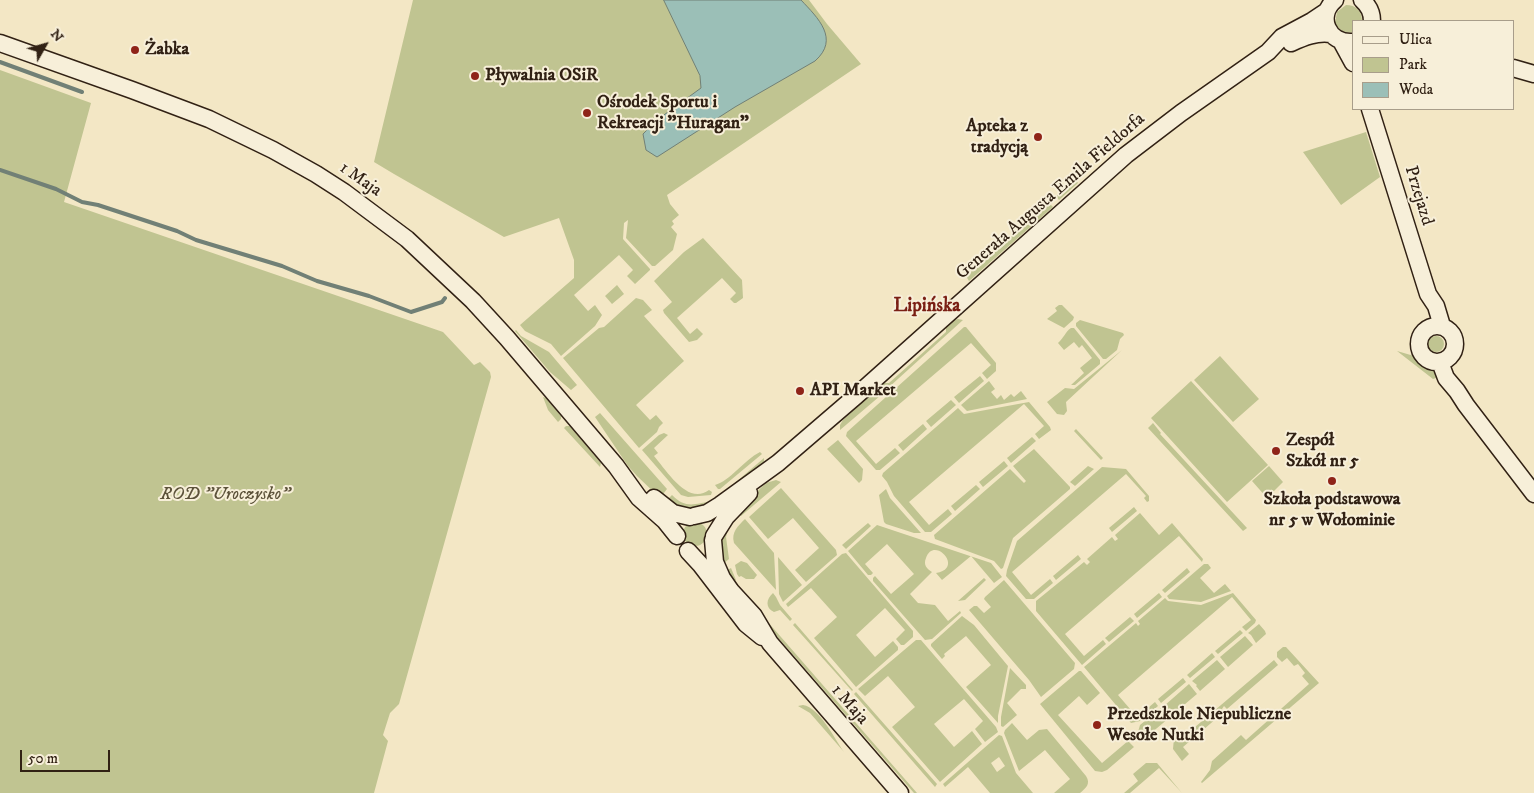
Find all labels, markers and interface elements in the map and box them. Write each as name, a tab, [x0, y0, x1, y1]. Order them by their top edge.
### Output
north arrow	[20, 20, 70, 70]
legend	[1352, 20, 1514, 110]
text: N	[46, 26, 67, 46]
text: Ulica	[1399, 30, 1432, 49]
place label: Żabka	[145, 39, 189, 61]
marker: Żabka	[129, 44, 141, 56]
text: Park	[1399, 55, 1427, 74]
place label: Pływalnia OSiR	[485, 65, 598, 87]
marker: Pływalnia OSiR	[469, 70, 481, 82]
text: Woda	[1399, 80, 1433, 99]
place label: Ośrodek Sportu i Rekreacji "Huragan"	[597, 92, 749, 134]
marker: Ośrodek Sportu i Rekreacji "Huragan"	[581, 107, 593, 119]
street label: Generała Augusta Emila Fieldorfa	[952, 109, 1150, 285]
place label: Apteka z tradycją	[966, 116, 1028, 158]
marker: Apteka z tradycją	[1032, 131, 1044, 143]
street label: 1 Maja	[335, 158, 385, 202]
street label: Przejazd	[1399, 164, 1437, 228]
district label: Lipińska	[894, 296, 960, 318]
place label: API Market	[810, 380, 896, 402]
marker: API Market	[794, 385, 806, 397]
place label: Zespół Szkół nr 5	[1286, 430, 1359, 472]
marker: Zespół Szkół nr 5	[1270, 445, 1282, 457]
marker: Szkoła podstawowa nr 5 w Wołominie	[1326, 475, 1338, 487]
park label: ROD "Uroczysko"	[160, 484, 290, 506]
place label: Szkoła podstawowa nr 5 w Wołominie	[1263, 489, 1401, 532]
street label: 1 Maja	[826, 680, 872, 730]
place label: Przedszkole Niepubliczne Wesołe Nutki	[1107, 704, 1291, 746]
marker: Przedszkole Niepubliczne Wesołe Nutki	[1091, 719, 1103, 731]
scale bar	[22, 740, 112, 772]
text: 50 m	[28, 749, 58, 768]

